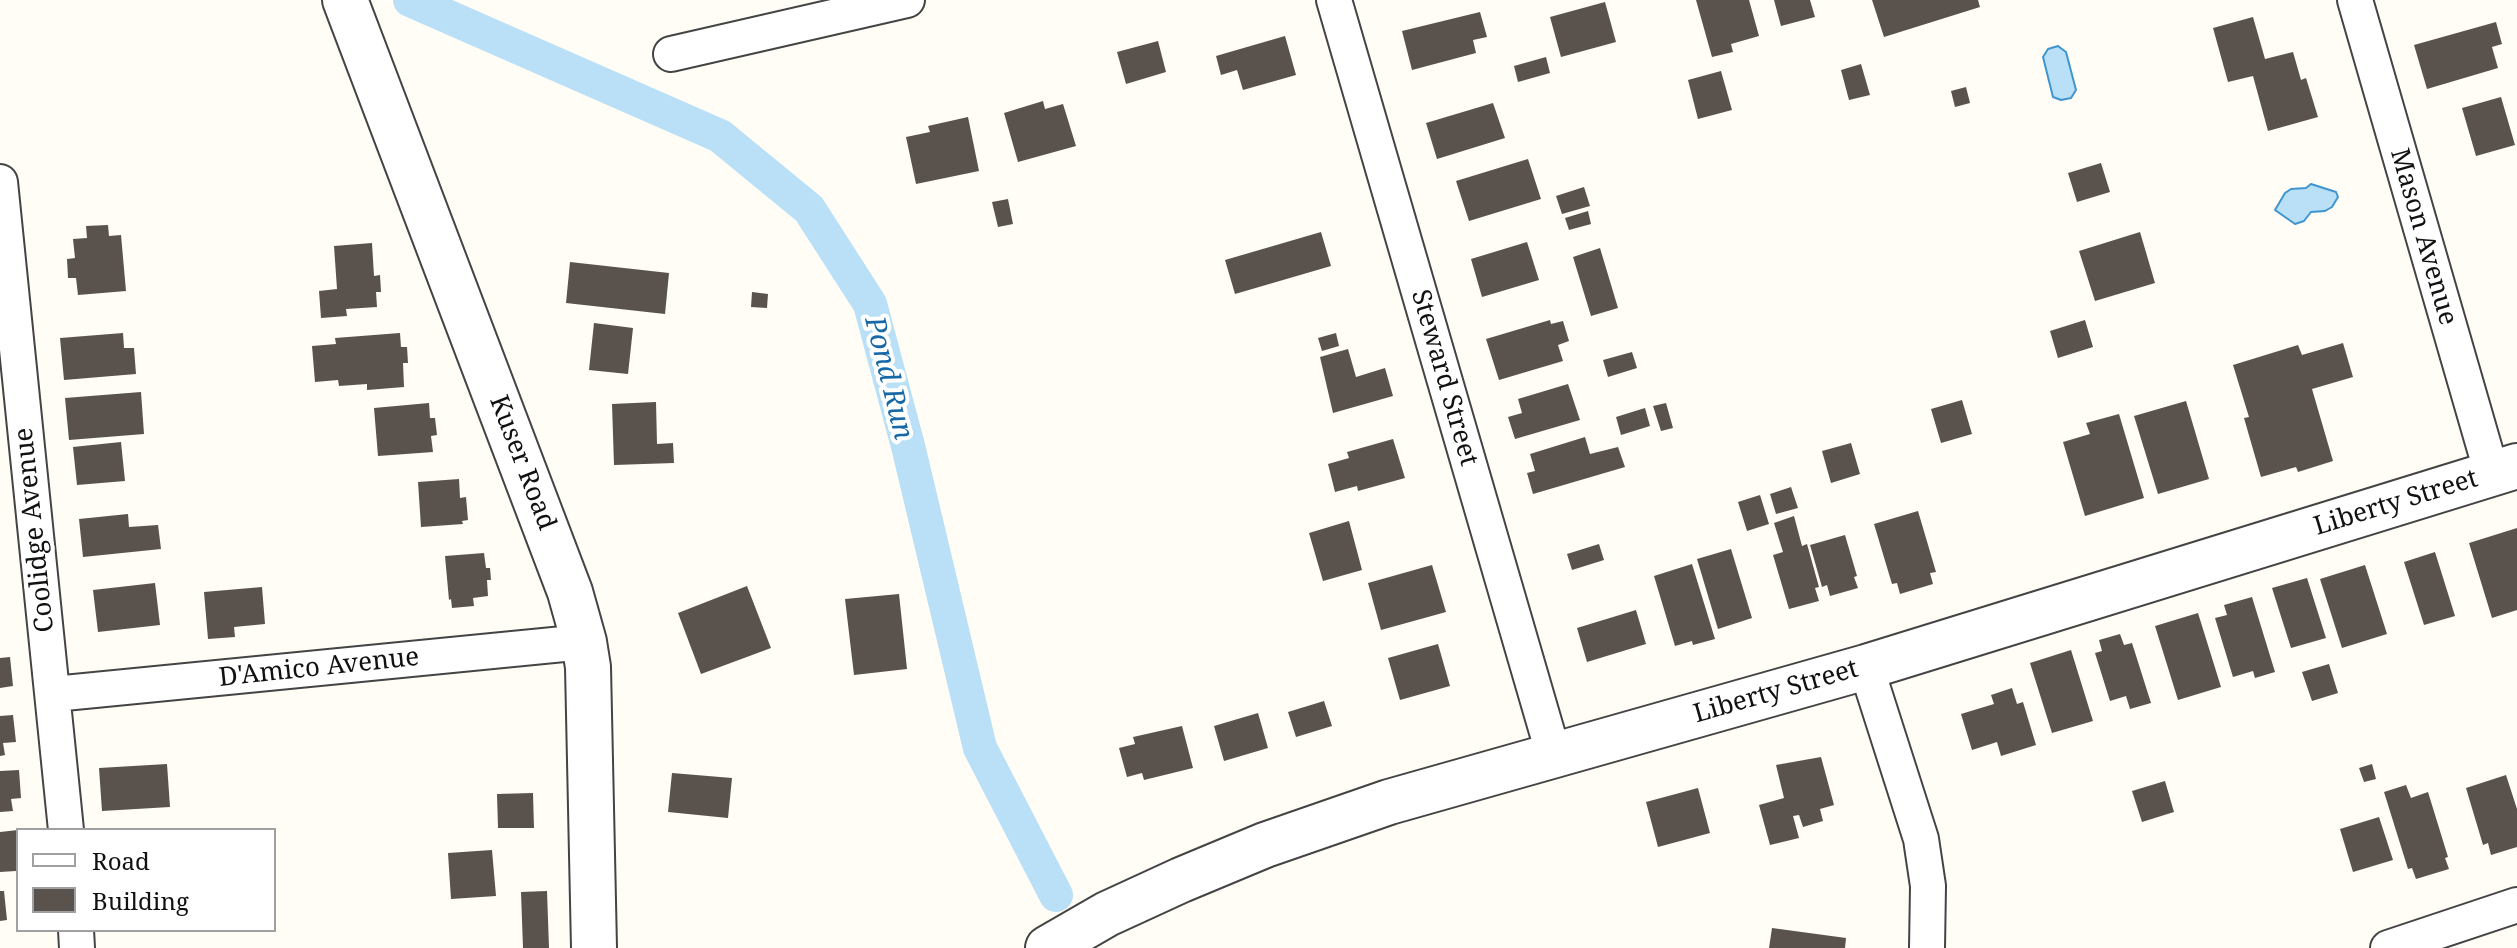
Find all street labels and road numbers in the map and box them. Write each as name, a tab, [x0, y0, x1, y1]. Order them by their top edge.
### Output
street label: Mason Avenue	[2383, 145, 2463, 329]
street label: Steward Street	[1404, 286, 1484, 470]
street label: Kuser Road	[482, 391, 562, 535]
street label: Coolidge Avenue	[9, 426, 61, 634]
street label: Liberty Street	[2310, 463, 2482, 543]
street label: D'Amico Avenue	[217, 642, 421, 694]
street label: Liberty Street	[1690, 654, 1862, 730]

